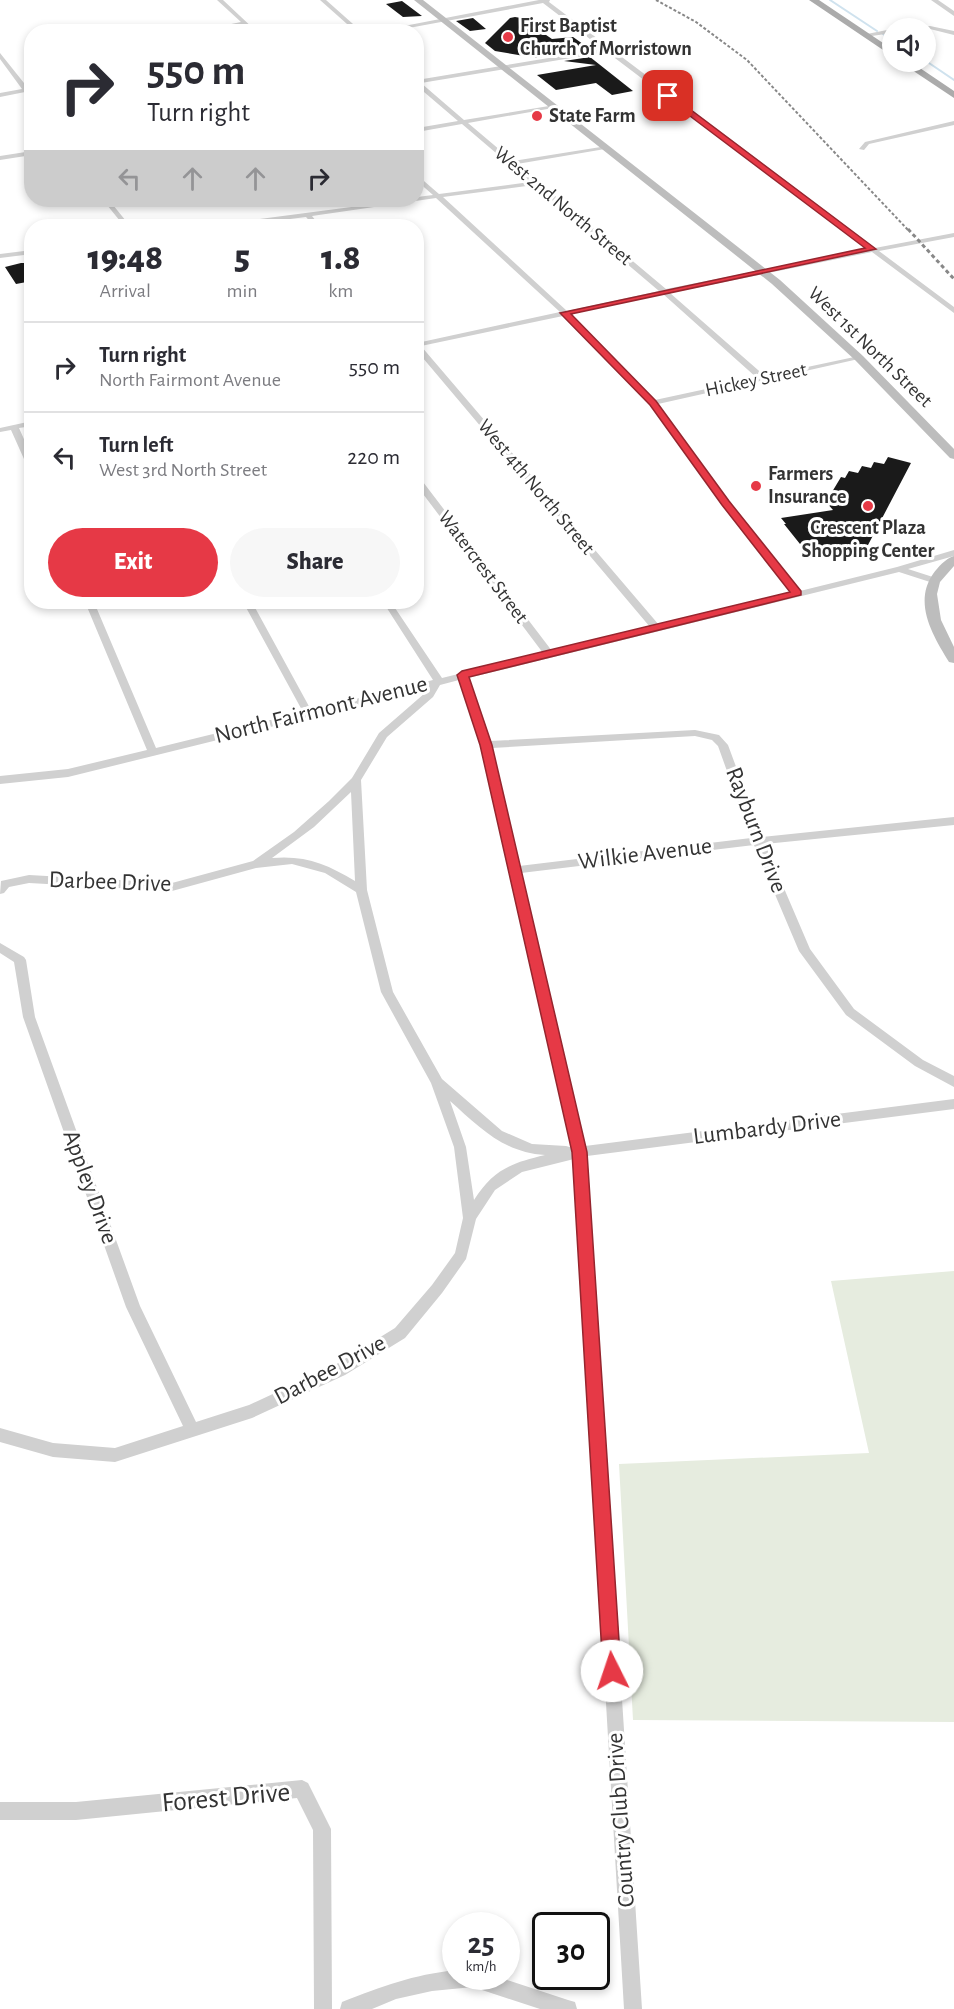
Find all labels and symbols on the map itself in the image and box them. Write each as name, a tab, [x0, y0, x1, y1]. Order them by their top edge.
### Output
place label: First Baptist Church of Morristown	[520, 16, 692, 59]
marker: First Baptist Church of Morristown	[501, 30, 515, 44]
pin	[642, 70, 693, 121]
place label: State Farm	[549, 106, 636, 126]
marker: State Farm	[530, 109, 544, 123]
street label: West 2nd North Street	[490, 143, 636, 270]
street label: West 1st North Street	[804, 283, 936, 411]
street label: Hickey Street	[703, 359, 809, 401]
street label: West 4th North Street	[474, 416, 599, 559]
place label: Farmers Insurance	[768, 464, 846, 507]
marker: Farmers Insurance	[749, 479, 763, 493]
marker: Crescent Plaza Shopping Center	[861, 499, 875, 513]
street label: Watercrest Street	[434, 507, 532, 627]
place label: Crescent Plaza Shopping Center	[802, 518, 935, 561]
street label: North Fairmont Avenue	[212, 672, 430, 748]
street label: Rayburn Drive	[721, 764, 791, 896]
street label: Wilkie Avenue	[577, 834, 713, 874]
street label: Darbee Drive	[48, 868, 172, 896]
street label: Lumbardy Drive	[692, 1107, 842, 1149]
street label: Appley Drive	[58, 1127, 122, 1247]
street label: Darbee Drive	[270, 1331, 390, 1409]
position arrow	[580, 1639, 644, 1703]
street label: Country Club Drive	[603, 1732, 639, 1908]
street label: Forest Drive	[161, 1778, 291, 1818]
speed limit sign: 30	[532, 1912, 610, 1990]

